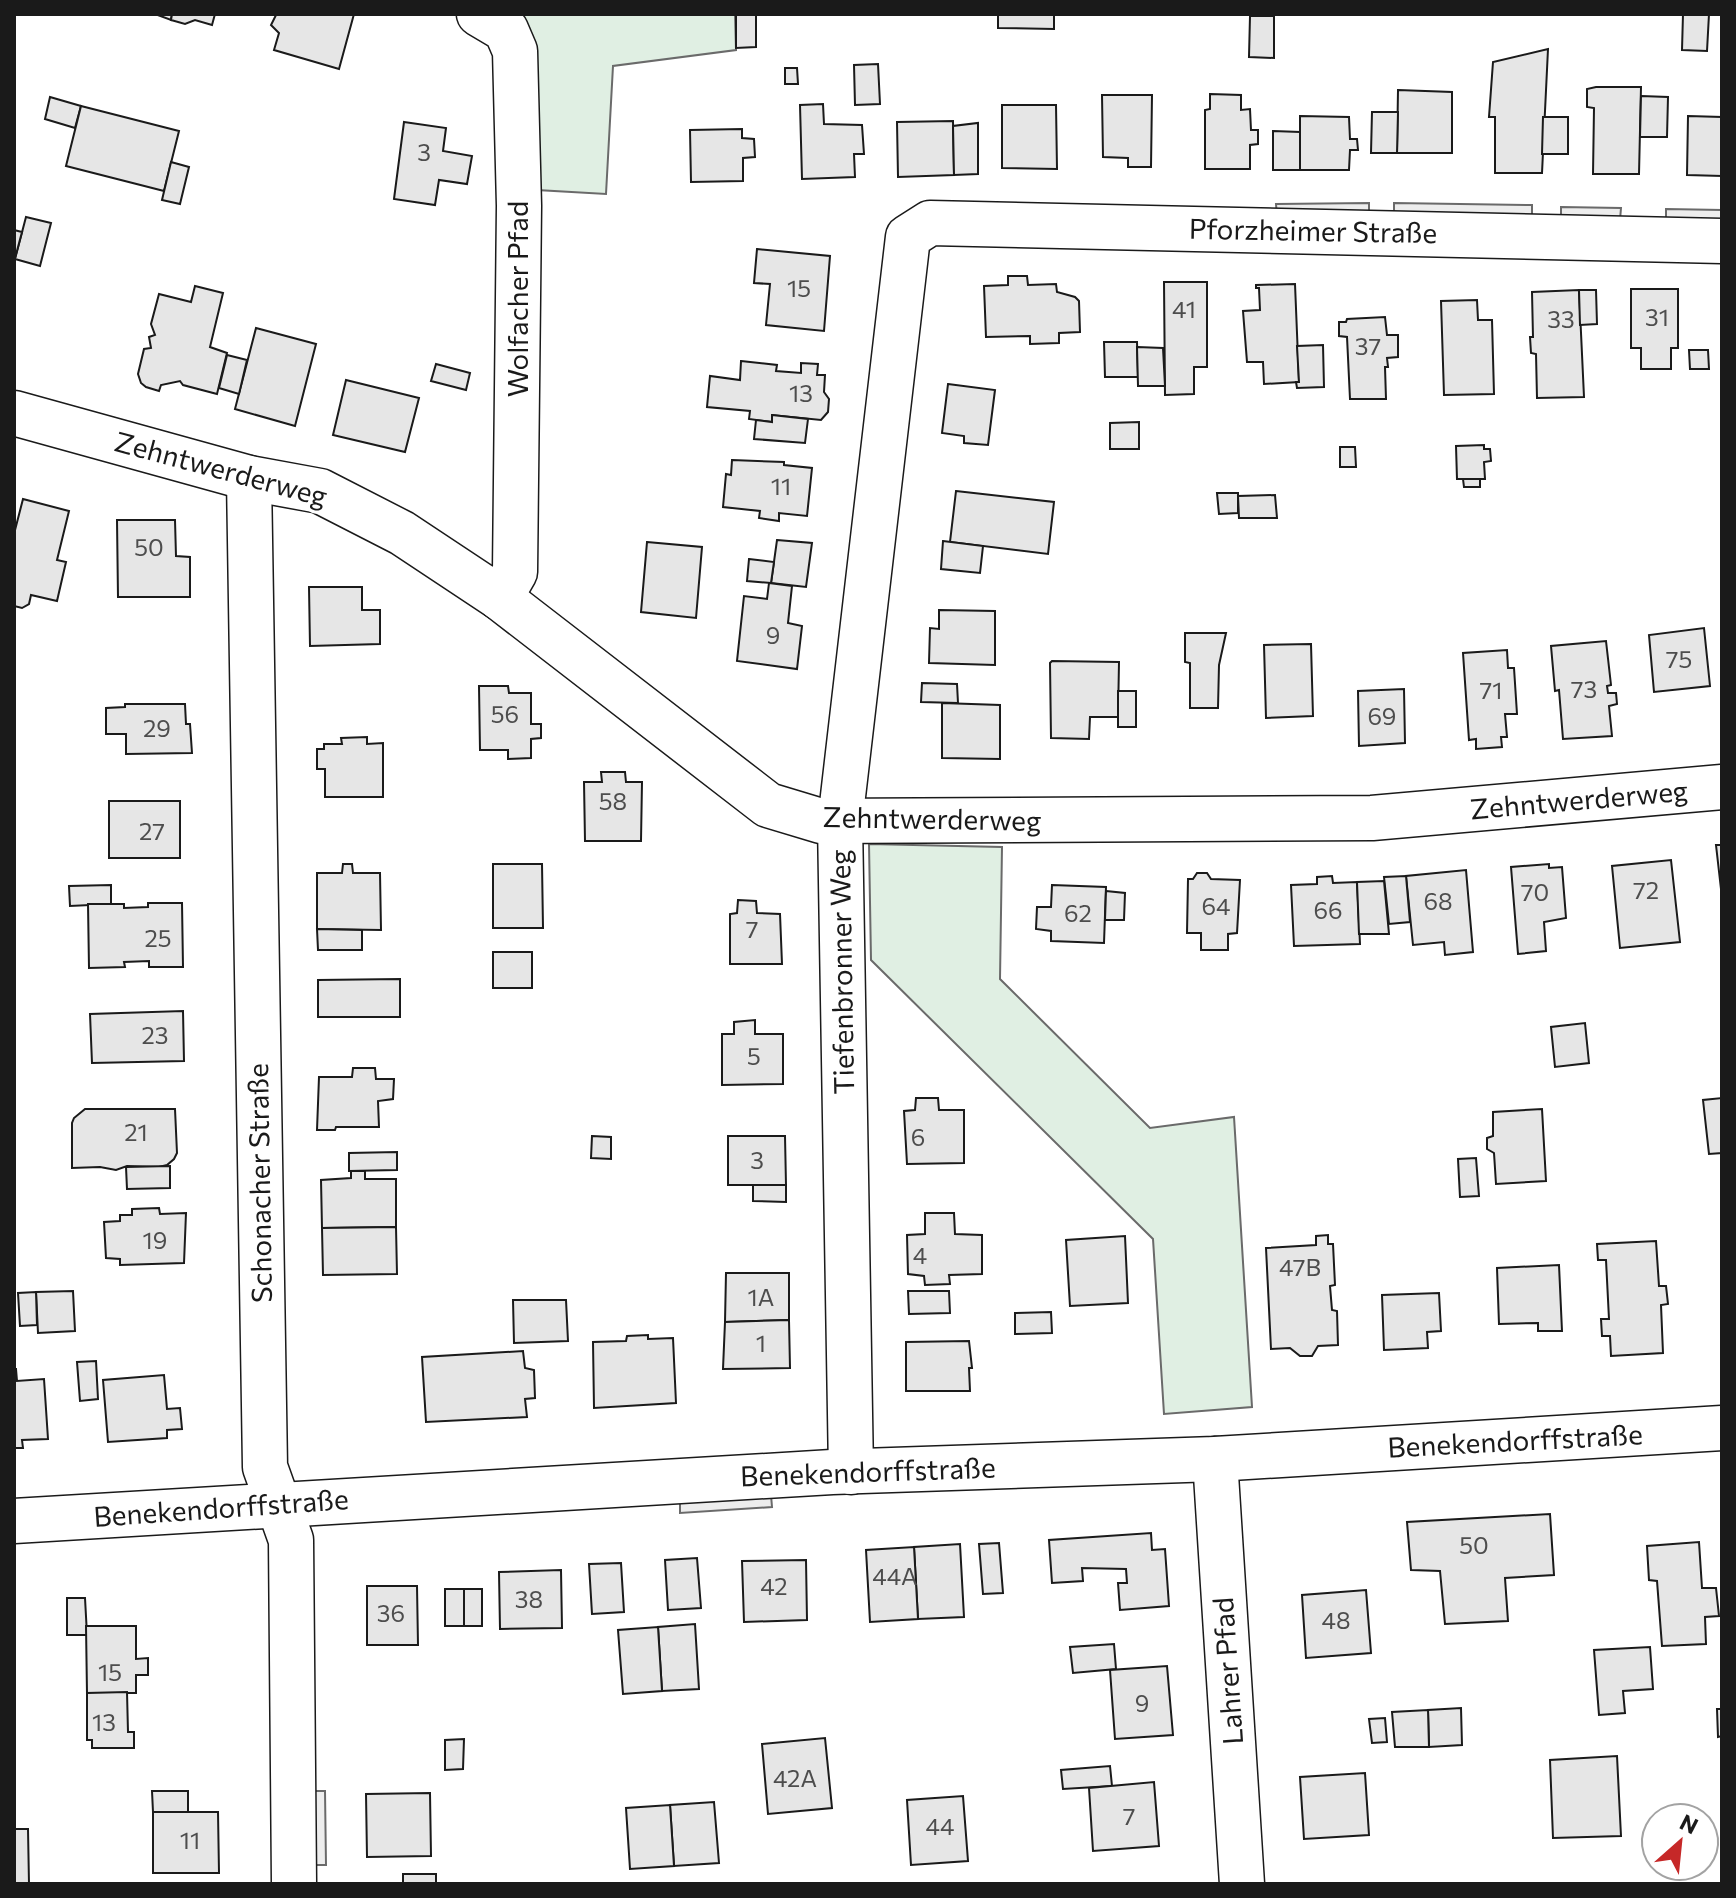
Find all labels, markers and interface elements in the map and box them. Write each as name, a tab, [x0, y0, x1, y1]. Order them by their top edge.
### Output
house number: 3	[417, 137, 431, 166]
street label: Wolfacher Pfad	[500, 201, 534, 397]
street label: Pforzheimer Straße	[1189, 211, 1438, 249]
house number: 15	[787, 273, 811, 302]
house number: 41	[1172, 294, 1196, 323]
house number: 31	[1645, 302, 1669, 331]
house number: 33	[1547, 304, 1575, 333]
house number: 37	[1355, 331, 1381, 360]
house number: 13	[789, 378, 813, 407]
street label: Zehntwerderweg	[111, 423, 331, 513]
house number: 11	[771, 471, 791, 500]
house number: 50	[134, 532, 164, 561]
house number: 9	[766, 620, 780, 649]
house number: 75	[1666, 644, 1692, 673]
house number: 73	[1571, 674, 1597, 703]
house number: 71	[1480, 675, 1502, 704]
house number: 56	[491, 699, 519, 728]
house number: 69	[1368, 701, 1396, 730]
house number: 29	[143, 713, 171, 742]
street label: Zehntwerderweg	[1469, 773, 1689, 825]
house number: 58	[599, 786, 627, 815]
street label: Zehntwerderweg	[822, 799, 1042, 837]
house number: 27	[139, 816, 165, 845]
street label: Tiefenbronner Weg	[822, 849, 860, 1095]
house number: 72	[1633, 875, 1659, 904]
house number: 70	[1521, 877, 1549, 906]
house number: 68	[1423, 886, 1453, 915]
house number: 64	[1202, 891, 1230, 920]
house number: 66	[1313, 895, 1343, 924]
house number: 62	[1064, 898, 1092, 927]
house number: 7	[746, 914, 758, 943]
house number: 25	[144, 923, 172, 952]
house number: 23	[141, 1020, 169, 1049]
house number: 5	[747, 1041, 761, 1070]
street label: Schonacher Straße	[240, 1063, 278, 1303]
house number: 21	[124, 1117, 148, 1146]
house number: 6	[911, 1122, 925, 1151]
house number: 3	[750, 1145, 764, 1174]
house number: 19	[143, 1225, 167, 1254]
house number: 4	[913, 1240, 927, 1269]
house number: 47B	[1279, 1252, 1321, 1281]
house number: 1A	[748, 1282, 774, 1311]
house number: 1	[756, 1328, 766, 1357]
street label: Benekendorffstraße	[1386, 1416, 1643, 1464]
street label: Benekendorffstraße	[740, 1450, 996, 1492]
street label: Benekendorffstraße	[92, 1481, 350, 1533]
house number: 50	[1459, 1530, 1489, 1559]
house number: 44A	[872, 1561, 918, 1590]
house number: 42	[760, 1571, 788, 1600]
house number: 38	[515, 1584, 543, 1613]
street label: Lahrer Pfad	[1205, 1596, 1249, 1746]
house number: 36	[377, 1598, 405, 1627]
house number: 48	[1322, 1605, 1350, 1634]
house number: 15	[98, 1657, 122, 1686]
house number: 9	[1135, 1688, 1149, 1717]
house number: 13	[92, 1707, 116, 1736]
house number: 42A	[773, 1763, 817, 1792]
house number: 7	[1123, 1801, 1135, 1830]
north arrow	[1640, 1802, 1720, 1882]
text: N	[1676, 1808, 1703, 1840]
house number: 44	[926, 1811, 954, 1840]
house number: 11	[180, 1825, 200, 1854]

